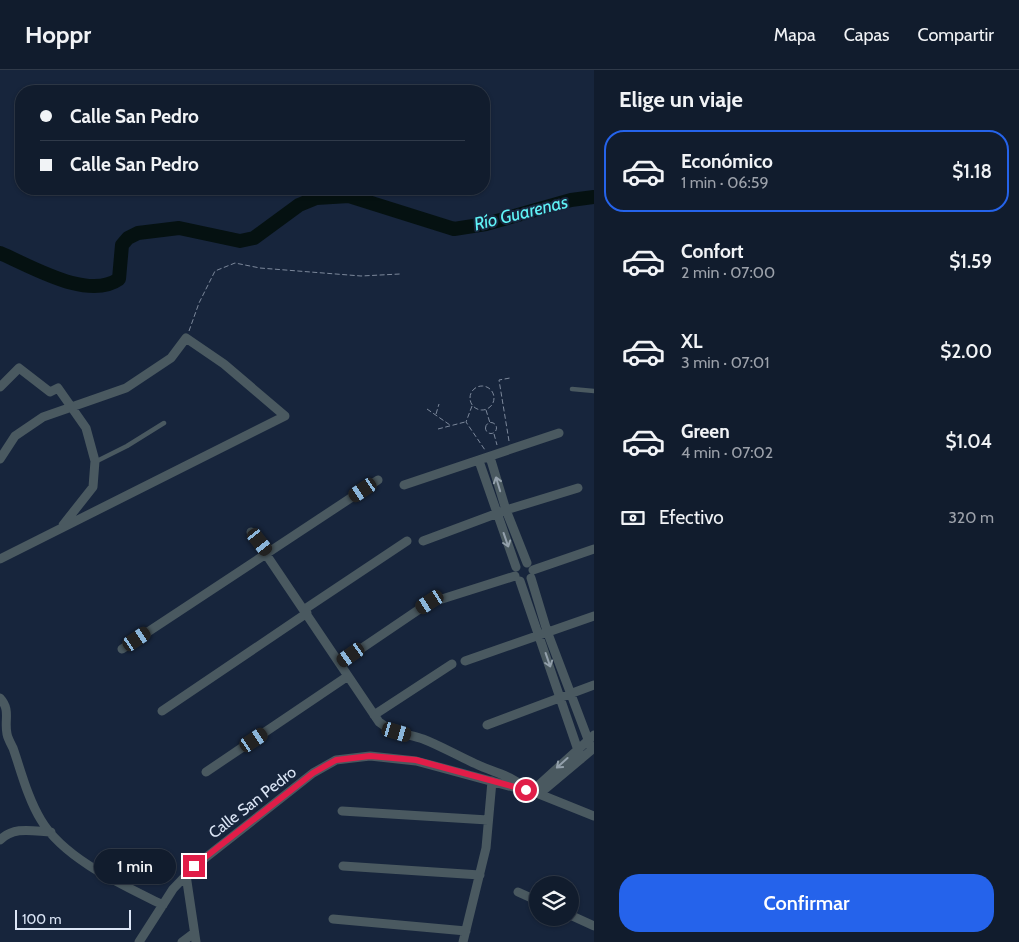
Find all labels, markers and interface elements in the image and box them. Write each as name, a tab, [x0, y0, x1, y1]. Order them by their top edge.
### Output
text: Hoppr	[25, 20, 91, 49]
text: Mapa	[774, 24, 816, 46]
text: Capas	[844, 24, 890, 46]
text: Compartir	[918, 24, 994, 46]
text: Elige un viaje	[619, 86, 743, 113]
text: Calle San Pedro	[70, 105, 199, 128]
icon: car	[621, 149, 666, 194]
text: Económico	[681, 150, 773, 173]
text: Calle San Pedro	[70, 153, 199, 176]
text: $1.18	[952, 160, 992, 183]
text: 1 min · 06:59	[681, 173, 769, 192]
water label: Río Guarenas	[472, 191, 570, 235]
icon: car	[621, 239, 666, 284]
text: Confort	[681, 240, 744, 263]
text: $1.59	[949, 250, 992, 273]
text: 2 min · 07:00	[681, 263, 775, 282]
icon: car	[621, 329, 666, 374]
text: XL	[681, 330, 702, 353]
text: $2.00	[940, 340, 992, 363]
text: 3 min · 07:01	[681, 353, 769, 372]
icon: car	[621, 419, 666, 464]
text: Green	[681, 420, 730, 443]
text: $1.04	[945, 430, 992, 453]
text: 4 min · 07:02	[681, 443, 773, 462]
car	[346, 475, 379, 505]
one-way arrow	[493, 477, 503, 493]
icon: cash	[619, 504, 647, 532]
text: Efectivo	[659, 506, 724, 529]
text: 320 m	[948, 508, 994, 527]
car	[244, 526, 275, 558]
one-way arrow	[502, 532, 512, 548]
car	[413, 588, 446, 616]
car	[120, 624, 153, 654]
car	[334, 640, 367, 670]
one-way arrow	[544, 652, 553, 667]
car	[380, 721, 413, 743]
car	[237, 725, 270, 755]
one-way arrow	[555, 757, 568, 769]
street label: Calle San Pedro	[205, 762, 300, 843]
route start	[515, 779, 537, 801]
callout: 1 min	[94, 848, 176, 884]
route end	[183, 855, 205, 877]
text: 1 min	[117, 857, 153, 876]
button: Confirmar	[619, 874, 994, 932]
map controls	[529, 876, 579, 926]
button: layers	[529, 876, 579, 926]
scale bar	[15, 907, 131, 930]
text: 100 m	[22, 910, 62, 928]

